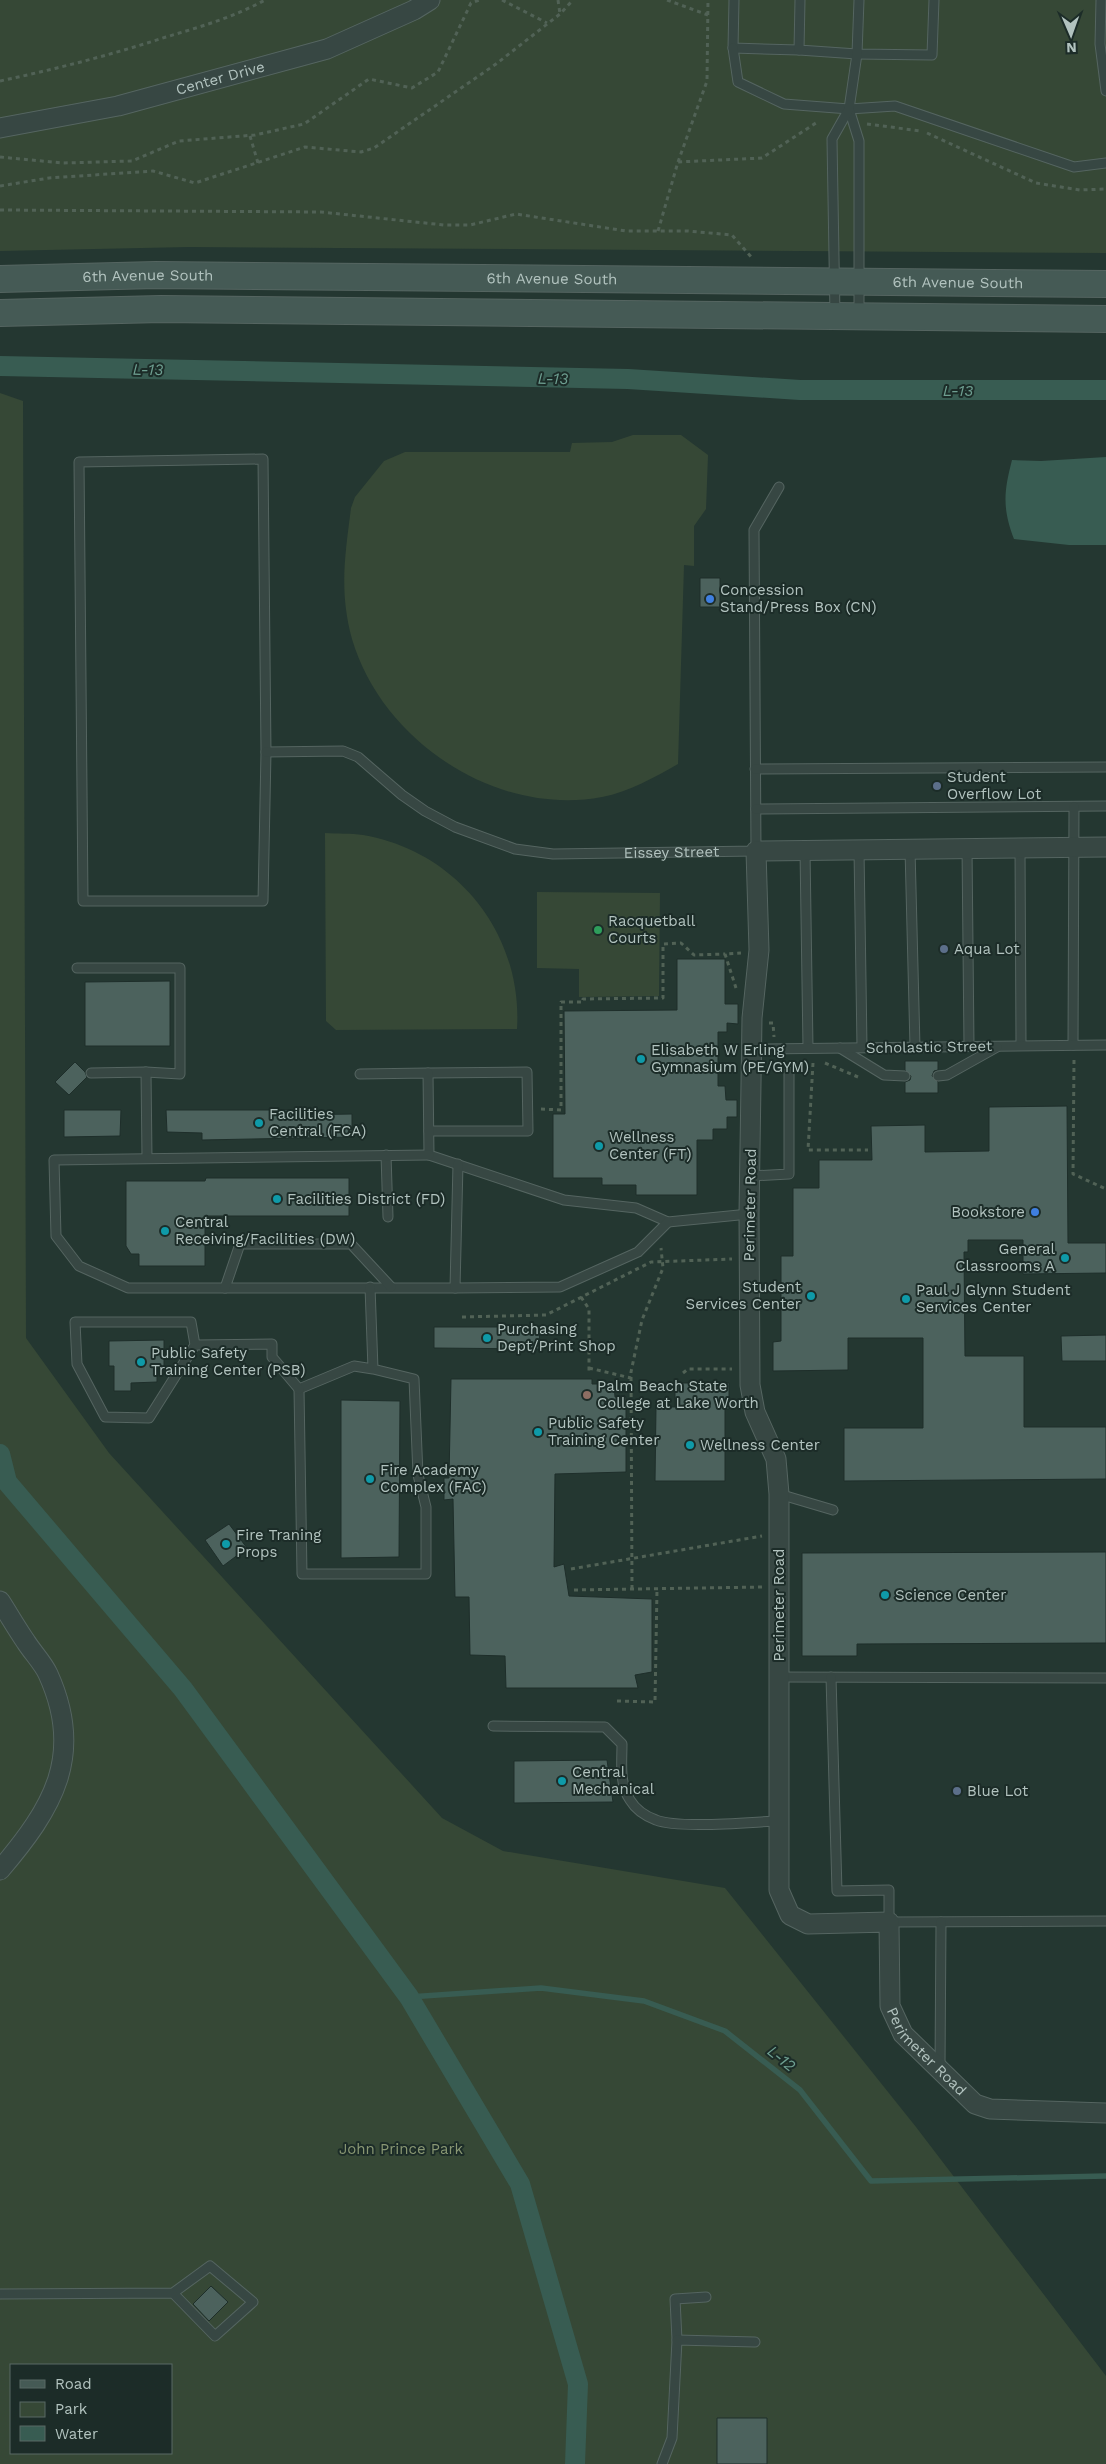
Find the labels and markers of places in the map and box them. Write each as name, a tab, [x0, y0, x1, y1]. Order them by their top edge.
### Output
place label: Concession Stand/Press Box (CN)	[720, 581, 877, 616]
marker: Concession Stand/Press Box (CN)	[704, 593, 716, 605]
place label: Student Overflow Lot	[947, 768, 1042, 803]
marker: Student Overflow Lot	[931, 780, 943, 792]
place label: Racquetball Courts	[608, 912, 696, 947]
marker: Racquetball Courts	[592, 924, 604, 936]
place label: Aqua Lot	[954, 940, 1020, 958]
marker: Aqua Lot	[938, 943, 950, 955]
place label: Elisabeth W Erling Gymnasium (PE/GYM)	[651, 1041, 809, 1076]
marker: Elisabeth W Erling Gymnasium (PE/GYM)	[635, 1053, 647, 1065]
place label: Facilities Central (FCA)	[269, 1105, 366, 1140]
marker: Facilities Central (FCA)	[253, 1117, 265, 1129]
place label: Wellness Center (FT)	[609, 1128, 691, 1163]
marker: Wellness Center (FT)	[593, 1140, 605, 1152]
place label: Facilities District (FD)	[287, 1190, 445, 1208]
marker: Facilities District (FD)	[271, 1193, 283, 1205]
place label: Bookstore	[951, 1203, 1025, 1221]
marker: Bookstore	[1029, 1206, 1041, 1218]
place label: Central Receiving/Facilities (DW)	[175, 1213, 355, 1248]
marker: Central Receiving/Facilities (DW)	[159, 1225, 171, 1237]
place label: General Classrooms A	[955, 1240, 1055, 1275]
marker: General Classrooms A	[1059, 1252, 1071, 1264]
place label: Student Services Center	[686, 1278, 802, 1313]
place label: Paul J Glynn Student Services Center	[916, 1281, 1071, 1316]
marker: Student Services Center	[805, 1290, 817, 1302]
marker: Paul J Glynn Student Services Center	[900, 1293, 912, 1305]
place label: Purchasing Dept/Print Shop	[497, 1320, 616, 1355]
marker: Purchasing Dept/Print Shop	[481, 1332, 493, 1344]
place label: Public Safety Training Center (PSB)	[151, 1344, 305, 1379]
marker: Public Safety Training Center (PSB)	[135, 1356, 147, 1368]
place label: Palm Beach State College at Lake Worth	[597, 1377, 759, 1412]
marker: Palm Beach State College at Lake Worth	[581, 1389, 593, 1401]
place label: Public Safety Training Center	[548, 1414, 659, 1449]
marker: Public Safety Training Center	[532, 1426, 544, 1438]
place label: Wellness Center	[700, 1436, 820, 1454]
marker: Wellness Center	[684, 1439, 696, 1451]
place label: Fire Academy Complex (FAC)	[380, 1461, 487, 1496]
marker: Fire Academy Complex (FAC)	[364, 1473, 376, 1485]
place label: Fire Traning Props	[236, 1526, 321, 1561]
marker: Fire Traning Props	[220, 1538, 232, 1550]
place label: Science Center	[895, 1586, 1006, 1604]
marker: Science Center	[879, 1589, 891, 1601]
place label: Central Mechanical	[572, 1763, 655, 1798]
marker: Central Mechanical	[556, 1775, 568, 1787]
place label: Blue Lot	[967, 1782, 1029, 1800]
marker: Blue Lot	[951, 1785, 963, 1797]

